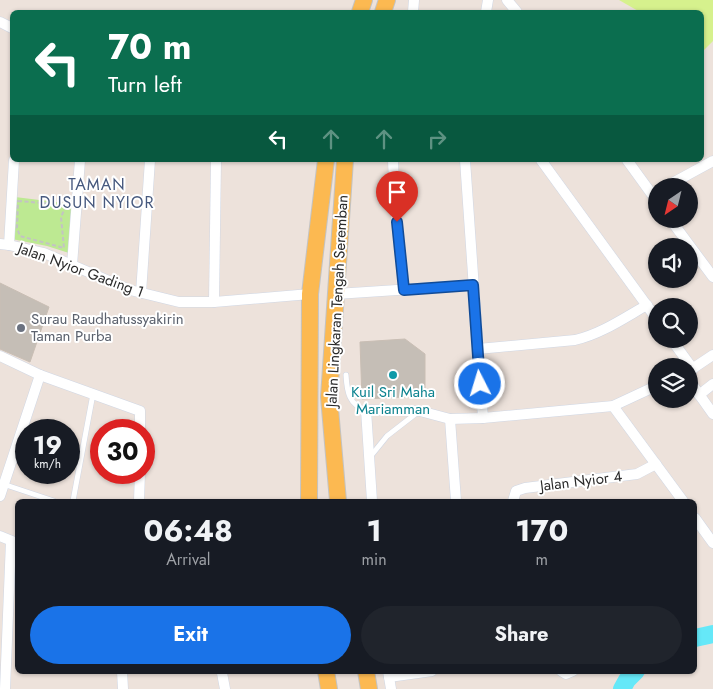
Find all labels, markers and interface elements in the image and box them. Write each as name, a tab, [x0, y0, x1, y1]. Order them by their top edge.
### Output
text: 70 m	[108, 22, 191, 72]
icon: left	[25, 30, 90, 95]
text: Turn left	[108, 68, 182, 100]
icon: left	[264, 125, 292, 153]
icon: ahead	[317, 125, 345, 153]
icon: ahead	[370, 125, 398, 153]
icon: right	[423, 125, 451, 153]
pin	[376, 171, 418, 222]
district label: TAMAN DUSUN NYIOR	[40, 173, 154, 214]
icon: arrive	[383, 178, 411, 206]
north arrow	[648, 178, 698, 228]
map controls	[648, 178, 698, 408]
street label: Jalan Lingkaran Tengah Seremban	[320, 194, 354, 410]
street label: Jalan Nyior Gading 1	[13, 236, 147, 303]
button: sound	[648, 238, 698, 288]
button: search	[648, 298, 698, 348]
place label: Surau Raudhatussyakirin Taman Purba	[31, 308, 184, 347]
marker: Surau Raudhatussyakirin Taman Purba	[15, 322, 27, 334]
position arrow	[453, 357, 505, 409]
button: layers	[648, 358, 698, 408]
marker: Kuil Sri Maha Mariamman	[387, 369, 399, 381]
place label: Kuil Sri Maha Mariamman	[351, 381, 435, 420]
speed limit sign: 30	[90, 419, 155, 484]
text: 19	[33, 427, 62, 463]
text: km/h	[34, 455, 61, 473]
street label: Jalan Nyior 4	[537, 465, 624, 497]
text: 06:48	[144, 509, 233, 552]
text: 1	[366, 509, 382, 552]
text: 170	[515, 509, 568, 552]
text: Arrival	[166, 548, 210, 571]
text: min	[362, 548, 387, 571]
text: m	[536, 548, 548, 571]
button: Exit	[30, 606, 351, 664]
button: Share	[361, 606, 682, 664]

